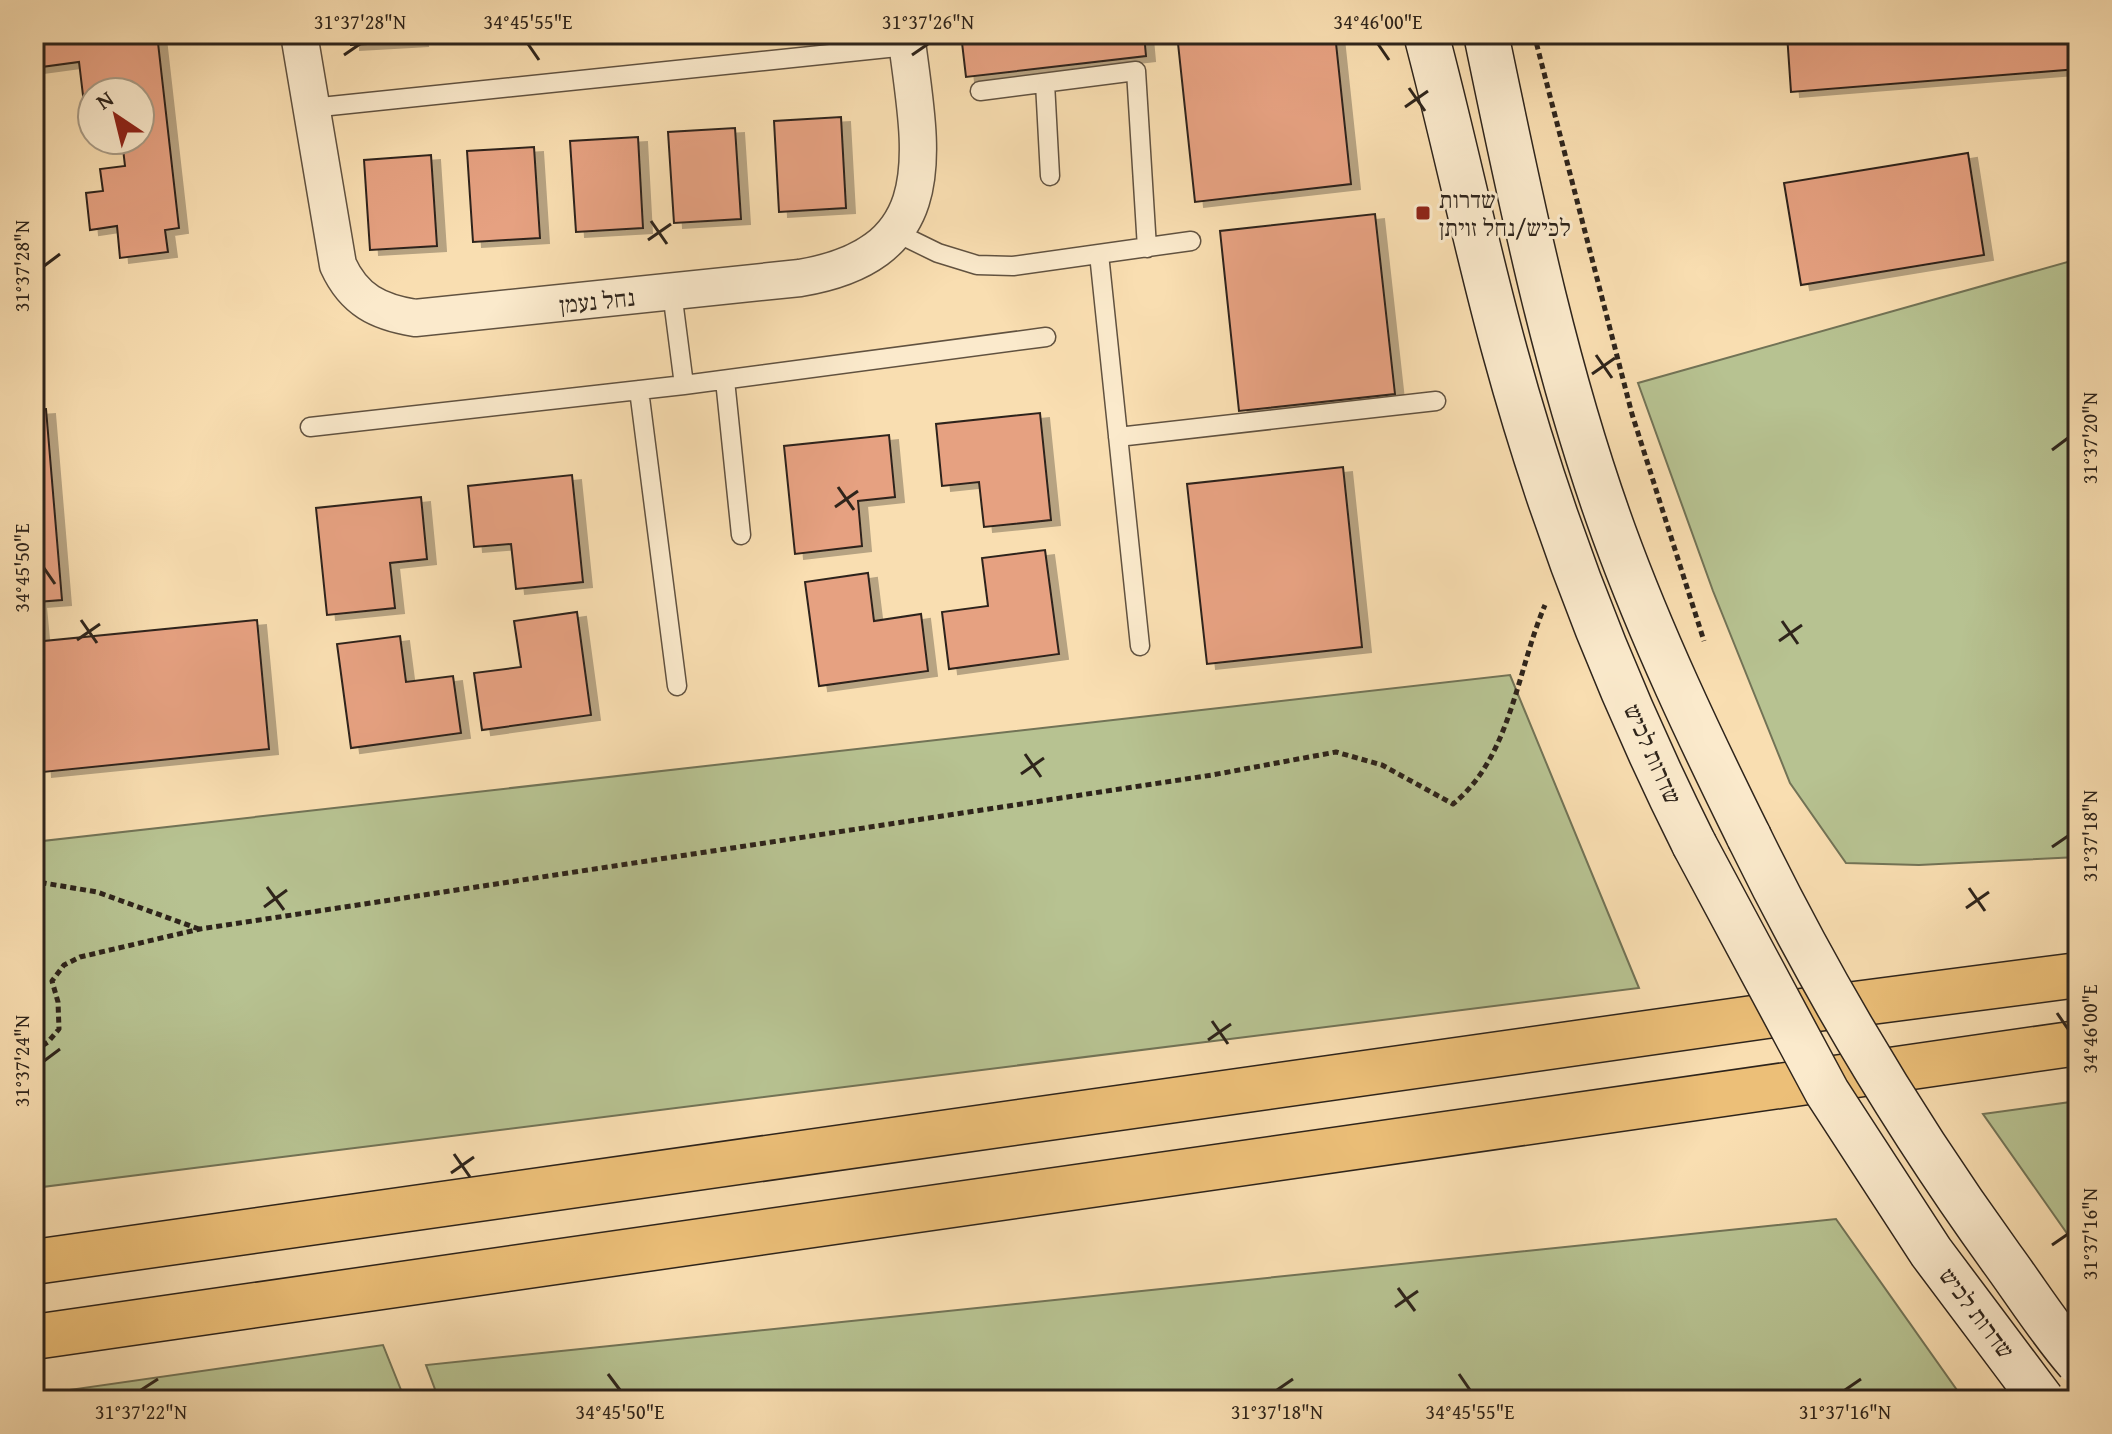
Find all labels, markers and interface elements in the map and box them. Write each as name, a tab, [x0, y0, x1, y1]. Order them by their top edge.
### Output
text: 31°37'28"N	[314, 7, 406, 36]
text: 34°45'55"E	[484, 7, 572, 36]
text: 31°37'26"N	[882, 7, 974, 36]
text: 34°46'00"E	[1334, 7, 1422, 36]
north arrow	[76, 76, 156, 156]
text: N	[89, 82, 120, 117]
place label: שדרות לכיש/נחל זויתן	[1439, 182, 1571, 245]
marker: שדרות לכיש/נחל זויתן	[1414, 204, 1432, 222]
text: 31°37'28"N	[7, 220, 36, 312]
street label: נחל נעמן	[557, 280, 637, 322]
text: 31°37'20"N	[2075, 392, 2104, 484]
text: 34°45'50"E	[7, 524, 36, 612]
street label: שדרות לכיש	[1615, 698, 1691, 810]
text: 31°37'18"N	[2075, 790, 2104, 882]
text: 34°46'00"E	[2075, 985, 2104, 1073]
text: 31°37'24"N	[7, 1015, 36, 1107]
text: 31°37'16"N	[2075, 1188, 2104, 1280]
street label: שדרות לכיש	[1931, 1260, 2023, 1366]
text: 31°37'22"N	[95, 1397, 187, 1426]
text: 34°45'50"E	[576, 1397, 664, 1426]
text: 31°37'18"N	[1231, 1397, 1323, 1426]
text: 34°45'55"E	[1426, 1397, 1514, 1426]
text: 31°37'16"N	[1799, 1397, 1891, 1426]

